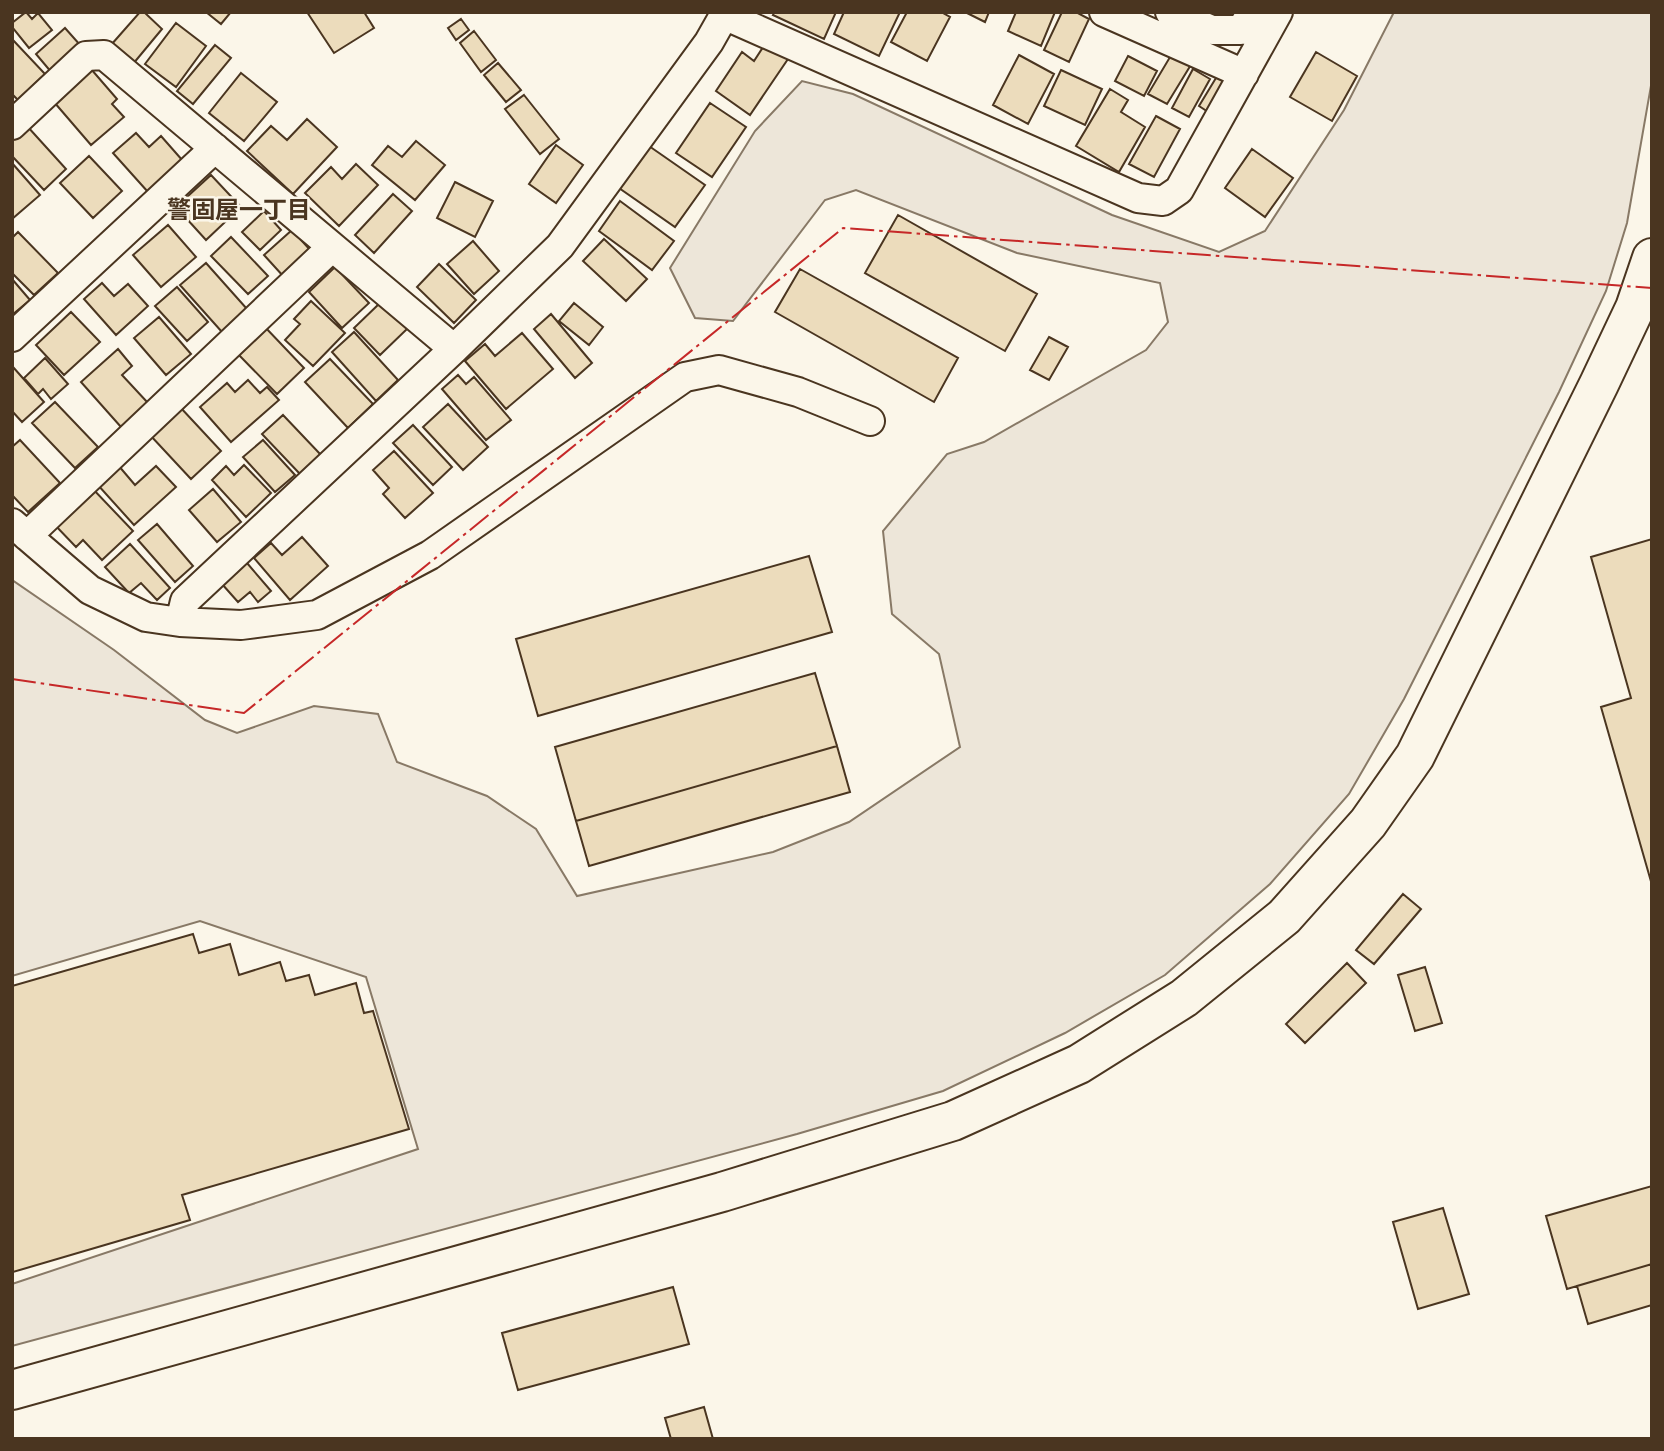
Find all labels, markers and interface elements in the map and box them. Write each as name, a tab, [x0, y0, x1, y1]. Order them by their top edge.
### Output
district label: 警固屋一丁目	[167, 196, 311, 224]

